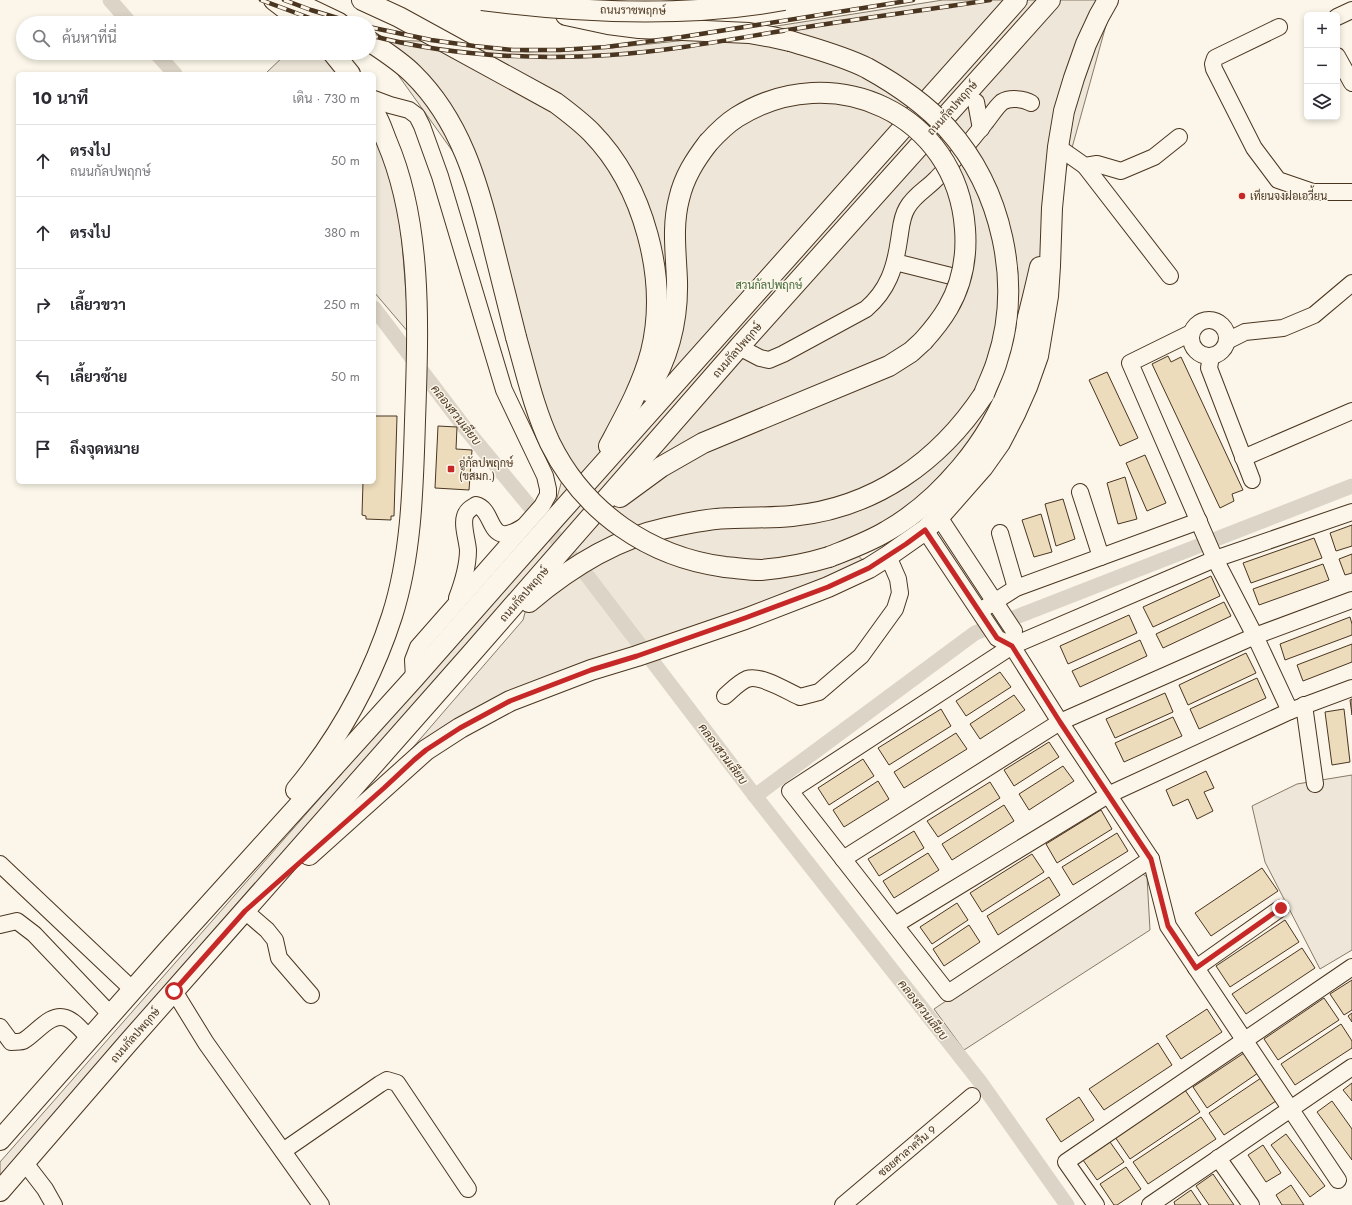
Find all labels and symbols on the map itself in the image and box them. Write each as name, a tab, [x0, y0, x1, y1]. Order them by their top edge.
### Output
street label: ถนนราชพฤกษ์	[600, 1, 667, 19]
street label: ถนนกัลปพฤกษ์	[923, 77, 981, 139]
place label: เทียนจงฝอเอวี้ยน	[1250, 185, 1327, 204]
marker: เทียนจงฝอเอวี้ยน	[1237, 191, 1247, 201]
park label: สวนกัลปพฤกษ์	[735, 277, 803, 293]
street label: ถนนกัลปพฤกษ์	[709, 319, 766, 381]
water label: คลองสวนเลียบ	[427, 381, 486, 449]
place label: อู่กัลปพฤกษ์ (ขสมก.)	[459, 455, 514, 484]
marker: อู่กัลปพฤกษ์ (ขสมก.)	[446, 464, 456, 474]
street label: ถนนกัลปพฤกษ์	[496, 563, 553, 625]
water label: คลองสวนเลียบ	[694, 720, 752, 789]
route end	[1272, 899, 1290, 917]
water label: คลองสวนเลียบ	[894, 976, 953, 1044]
route start	[165, 982, 183, 1000]
street label: ถนนกัลปพฤกษ์	[107, 1004, 164, 1066]
street label: ซอยศาลาครืน 9	[874, 1122, 940, 1180]

